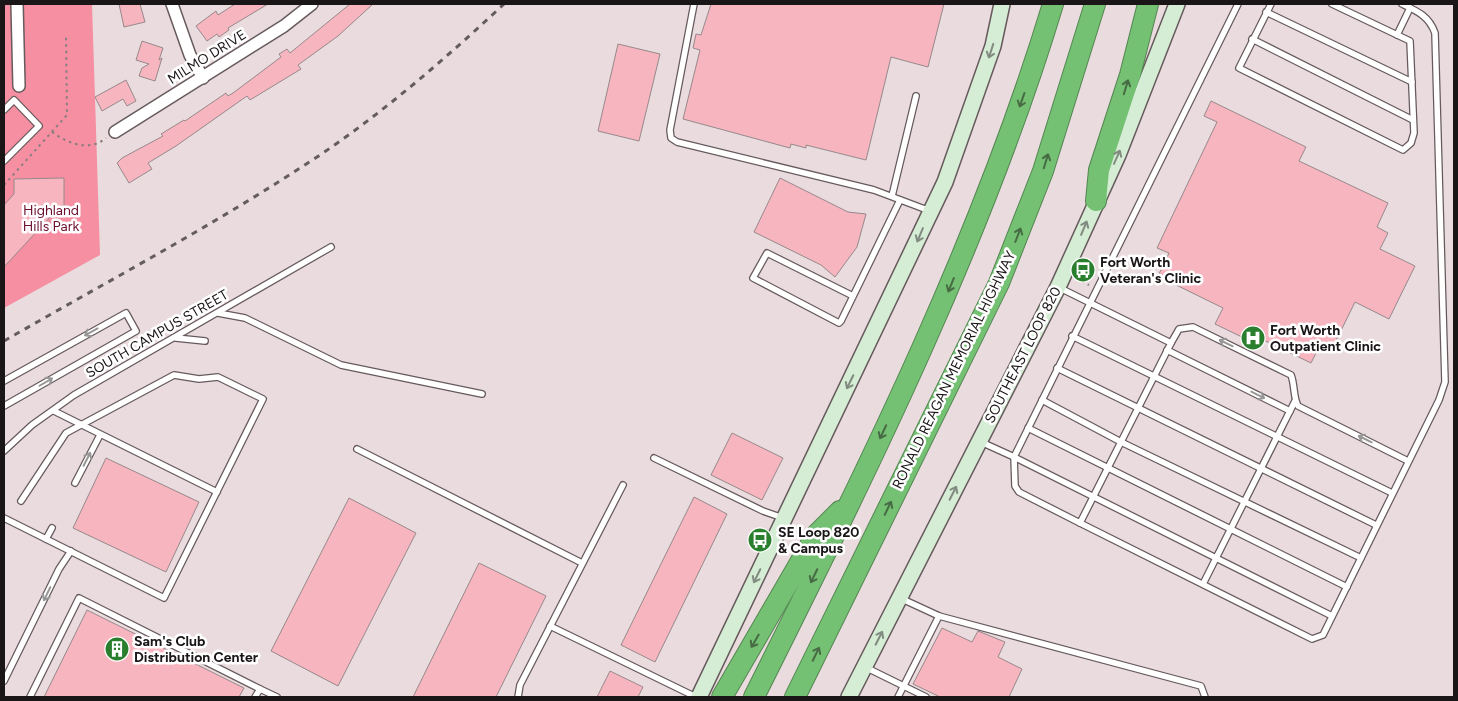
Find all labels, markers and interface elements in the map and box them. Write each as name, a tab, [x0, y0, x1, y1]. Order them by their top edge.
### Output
street label: MILMO DRIVE	[165, 26, 249, 88]
one-way arrow	[986, 43, 995, 59]
one-way arrow	[1122, 79, 1132, 95]
one-way arrow	[1017, 92, 1026, 108]
one-way arrow	[1112, 150, 1122, 165]
one-way arrow	[1042, 153, 1052, 169]
park label: Highland Hills Park	[23, 202, 79, 235]
one-way arrow	[1080, 221, 1090, 236]
one-way arrow	[914, 227, 924, 242]
one-way arrow	[1014, 228, 1023, 243]
street label: RONALD REAGAN MEMORIAL HIGHWAY	[889, 248, 1019, 492]
place label: Fort Worth Veteran's Clinic	[1100, 254, 1201, 287]
bus stop icon: Fort Worth Veteran's Clinic	[1070, 257, 1096, 283]
one-way arrow	[946, 276, 955, 292]
street label: SOUTHEAST LOOP 820	[981, 284, 1065, 426]
street label: SOUTH CAMPUS STREET	[83, 286, 232, 382]
place label: Fort Worth Outpatient Clinic	[1270, 322, 1381, 355]
hospital icon: Fort Worth Outpatient Clinic	[1240, 325, 1266, 351]
one-way arrow	[84, 327, 99, 337]
one-way arrow	[1219, 338, 1234, 347]
one-way arrow	[845, 374, 855, 389]
one-way arrow	[39, 377, 54, 387]
one-way arrow	[1250, 391, 1265, 400]
one-way arrow	[878, 424, 887, 439]
one-way arrow	[1358, 434, 1373, 444]
one-way arrow	[83, 452, 92, 467]
one-way arrow	[948, 486, 958, 501]
one-way arrow	[884, 501, 894, 516]
place label: SE Loop 820 & Campus	[778, 524, 859, 557]
bus stop icon: SE Loop 820 & Campus	[747, 527, 773, 553]
one-way arrow	[752, 568, 761, 583]
one-way arrow	[809, 568, 818, 583]
one-way arrow	[42, 586, 51, 601]
one-way arrow	[875, 631, 884, 646]
place label: Sam's Club Distribution Center	[134, 633, 259, 666]
one-way arrow	[749, 633, 759, 647]
building icon: Sam's Club Distribution Center	[104, 636, 130, 662]
one-way arrow	[811, 646, 821, 661]

